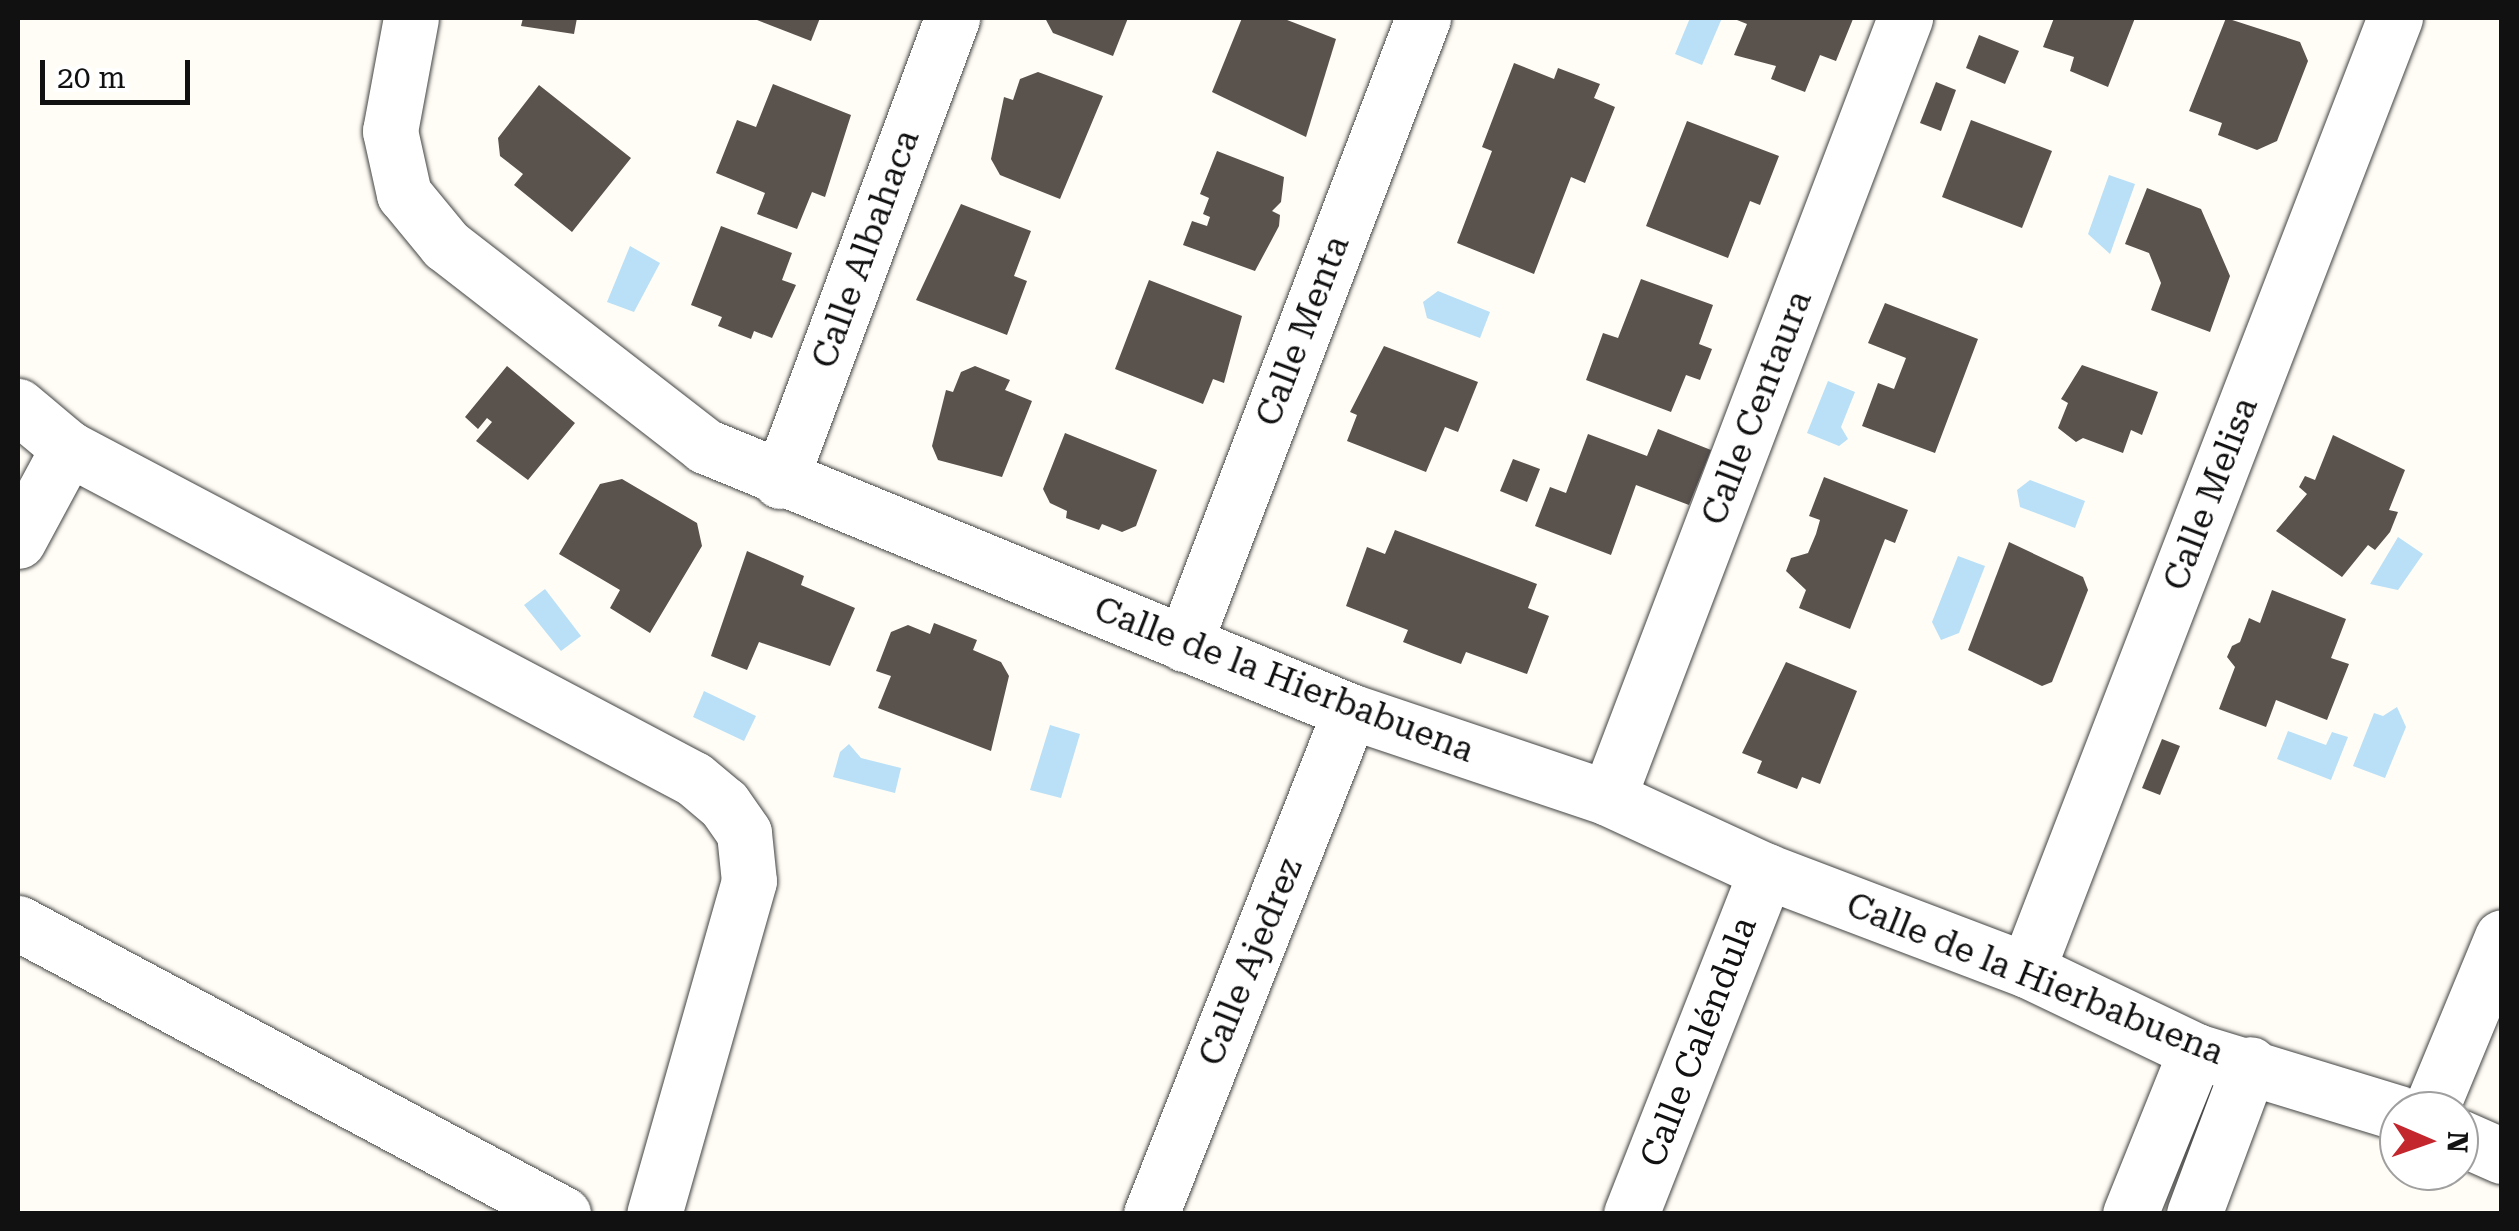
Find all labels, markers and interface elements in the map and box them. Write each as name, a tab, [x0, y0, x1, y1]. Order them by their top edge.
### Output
scale bar	[45, 40, 195, 102]
text: 20 m	[57, 60, 126, 95]
street label: Calle Albahaca	[803, 124, 929, 374]
street label: Calle Menta	[1247, 230, 1359, 432]
street label: Calle Centaura	[1693, 285, 1821, 531]
street label: Calle Melisa	[2155, 392, 2267, 596]
street label: Calle de la Hierbabuena	[1088, 588, 1480, 772]
street label: Calle Ajedrez	[1190, 852, 1312, 1072]
street label: Calle de la Hierbabuena	[1840, 884, 2230, 1074]
street label: Calle Caléndula	[1632, 911, 1766, 1173]
north arrow	[2379, 1091, 2479, 1191]
text: N	[2441, 1131, 2474, 1153]

